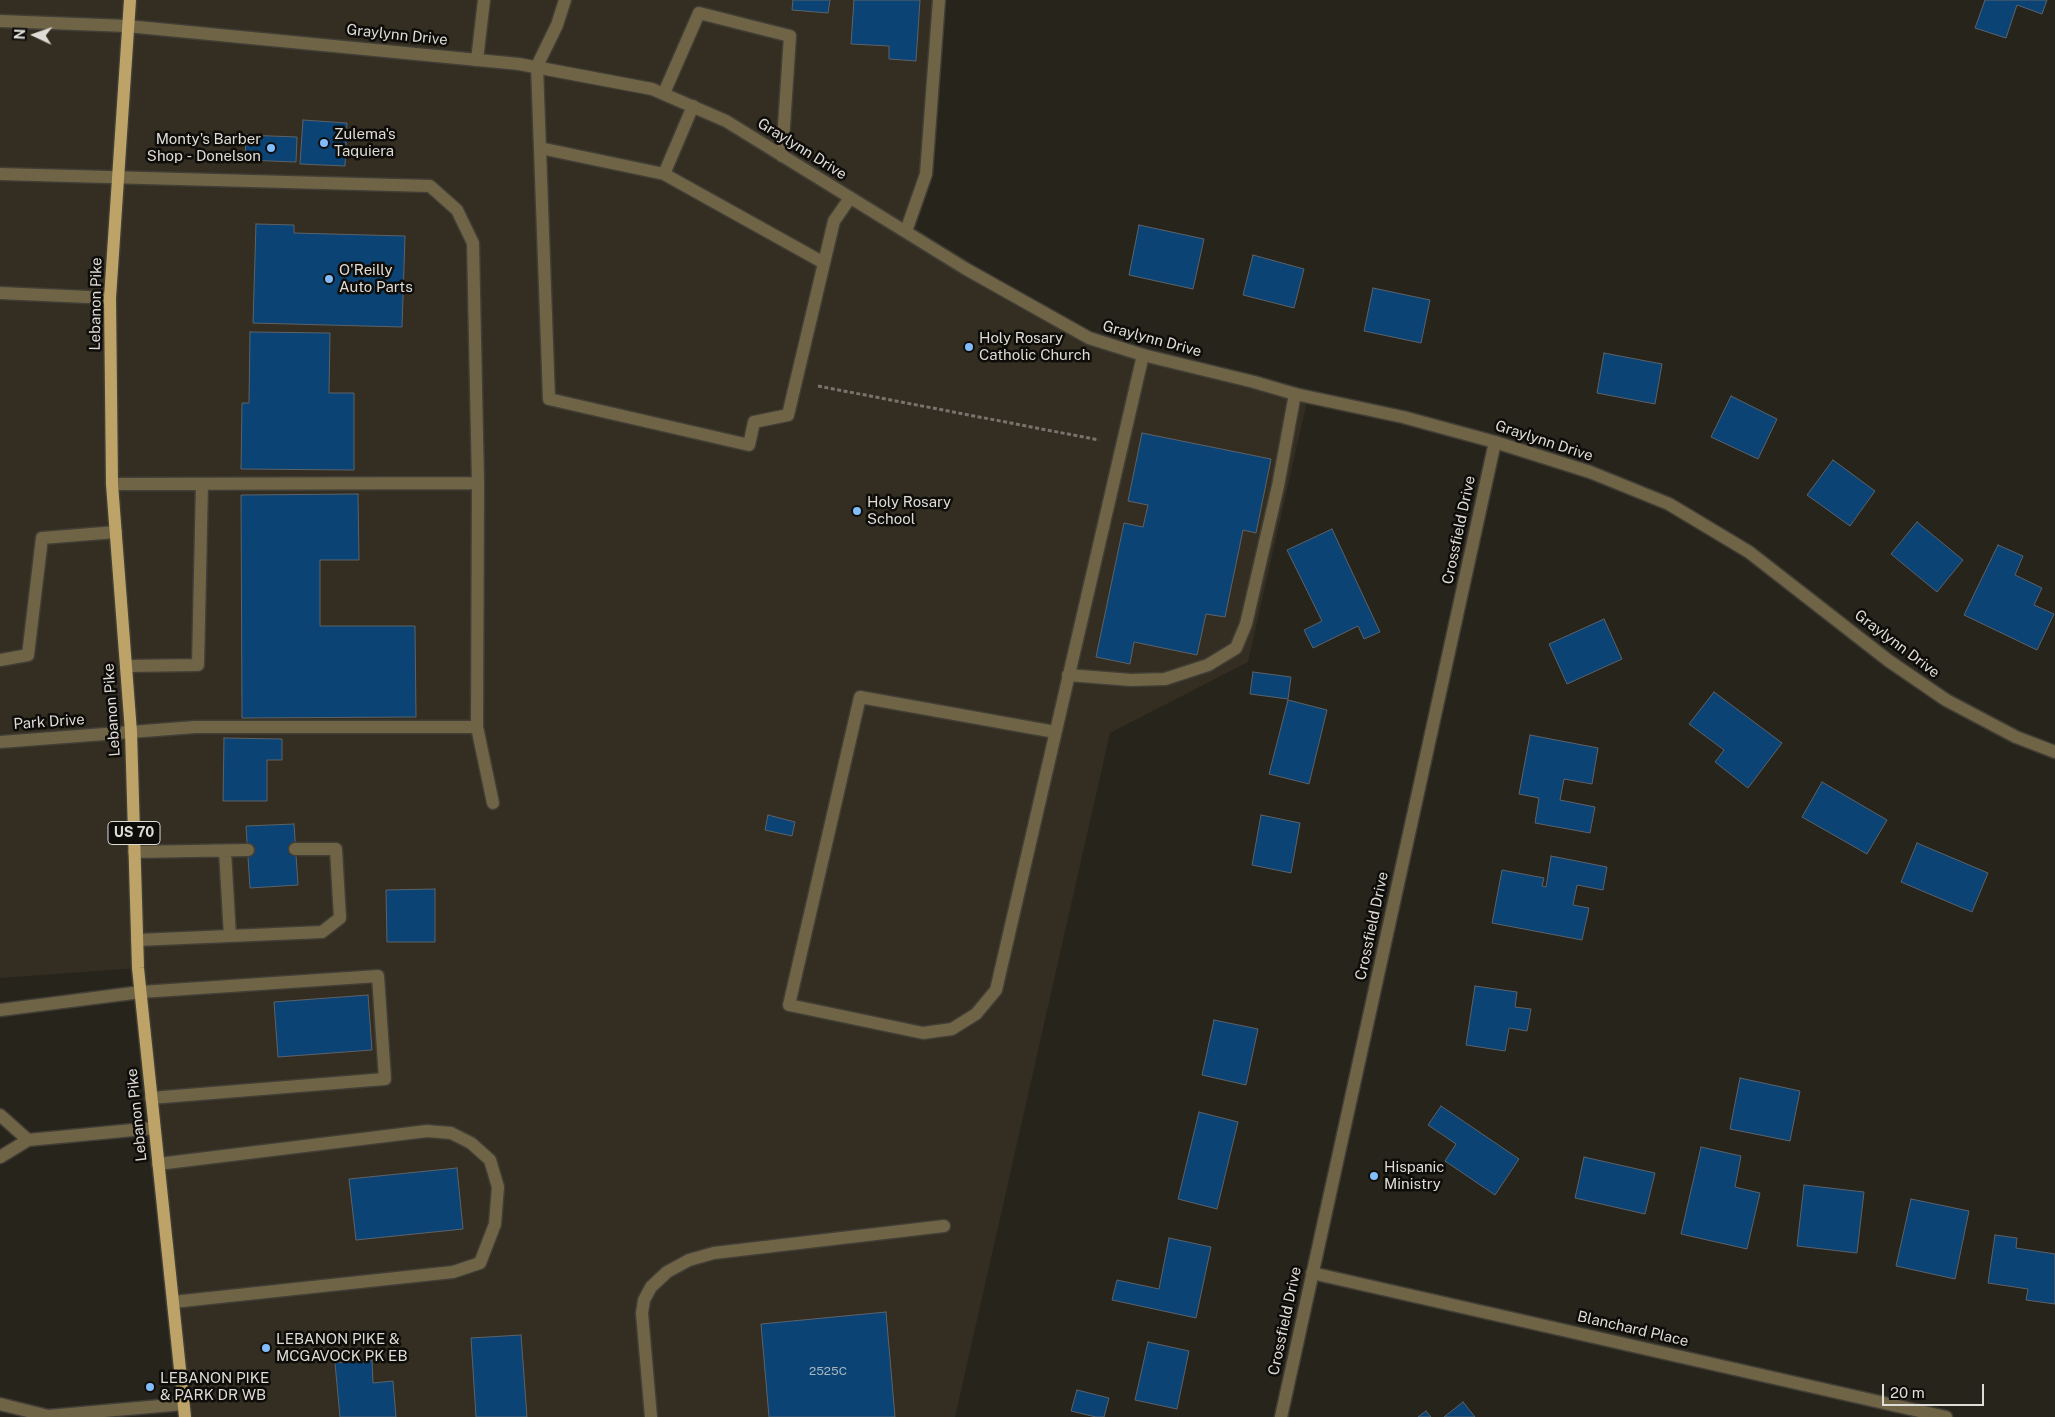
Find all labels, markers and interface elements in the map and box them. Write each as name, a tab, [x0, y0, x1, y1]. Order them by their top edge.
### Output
north arrow	[10, 10, 60, 60]
street label: Graylynn Drive	[345, 21, 449, 49]
text: N	[12, 28, 28, 40]
street label: Graylynn Drive	[754, 114, 850, 184]
place label: Zulema's Taquiera	[334, 125, 396, 160]
place label: Monty's Barber Shop - Donelson	[147, 130, 261, 165]
marker: Zulema's Taquiera	[318, 137, 330, 149]
marker: Monty's Barber Shop - Donelson	[265, 142, 277, 154]
street label: Lebanon Pike	[86, 257, 106, 351]
place label: O'Reilly Auto Parts	[339, 261, 413, 296]
marker: O'Reilly Auto Parts	[323, 273, 335, 285]
street label: Graylynn Drive	[1101, 317, 1203, 361]
place label: Holy Rosary Catholic Church	[979, 329, 1090, 364]
marker: Holy Rosary Catholic Church	[963, 341, 975, 353]
street label: Graylynn Drive	[1493, 417, 1595, 465]
street label: Crossfield Drive	[1439, 474, 1479, 586]
place label: Holy Rosary School	[867, 493, 951, 528]
marker: Holy Rosary School	[851, 505, 863, 517]
street label: Graylynn Drive	[1851, 606, 1943, 682]
street label: Lebanon Pike	[100, 663, 124, 757]
street label: Park Drive	[13, 711, 85, 733]
road number: US 70	[108, 821, 160, 844]
street label: Crossfield Drive	[1352, 870, 1392, 982]
street label: Lebanon Pike	[123, 1068, 151, 1162]
place label: Hispanic Ministry	[1384, 1158, 1444, 1193]
marker: Hispanic Ministry	[1368, 1170, 1380, 1182]
street label: Crossfield Drive	[1265, 1265, 1305, 1377]
street label: Blanchard Place	[1576, 1307, 1690, 1351]
place label: LEBANON PIKE & MCGAVOCK PK EB	[276, 1330, 407, 1365]
marker: LEBANON PIKE & MCGAVOCK PK EB	[260, 1342, 272, 1354]
house number: 2525C	[809, 1364, 847, 1378]
place label: LEBANON PIKE & PARK DR WB	[160, 1369, 269, 1404]
scale bar	[1885, 1374, 1988, 1406]
marker: LEBANON PIKE & PARK DR WB	[144, 1381, 156, 1393]
text: 20 m	[1890, 1384, 1925, 1401]

